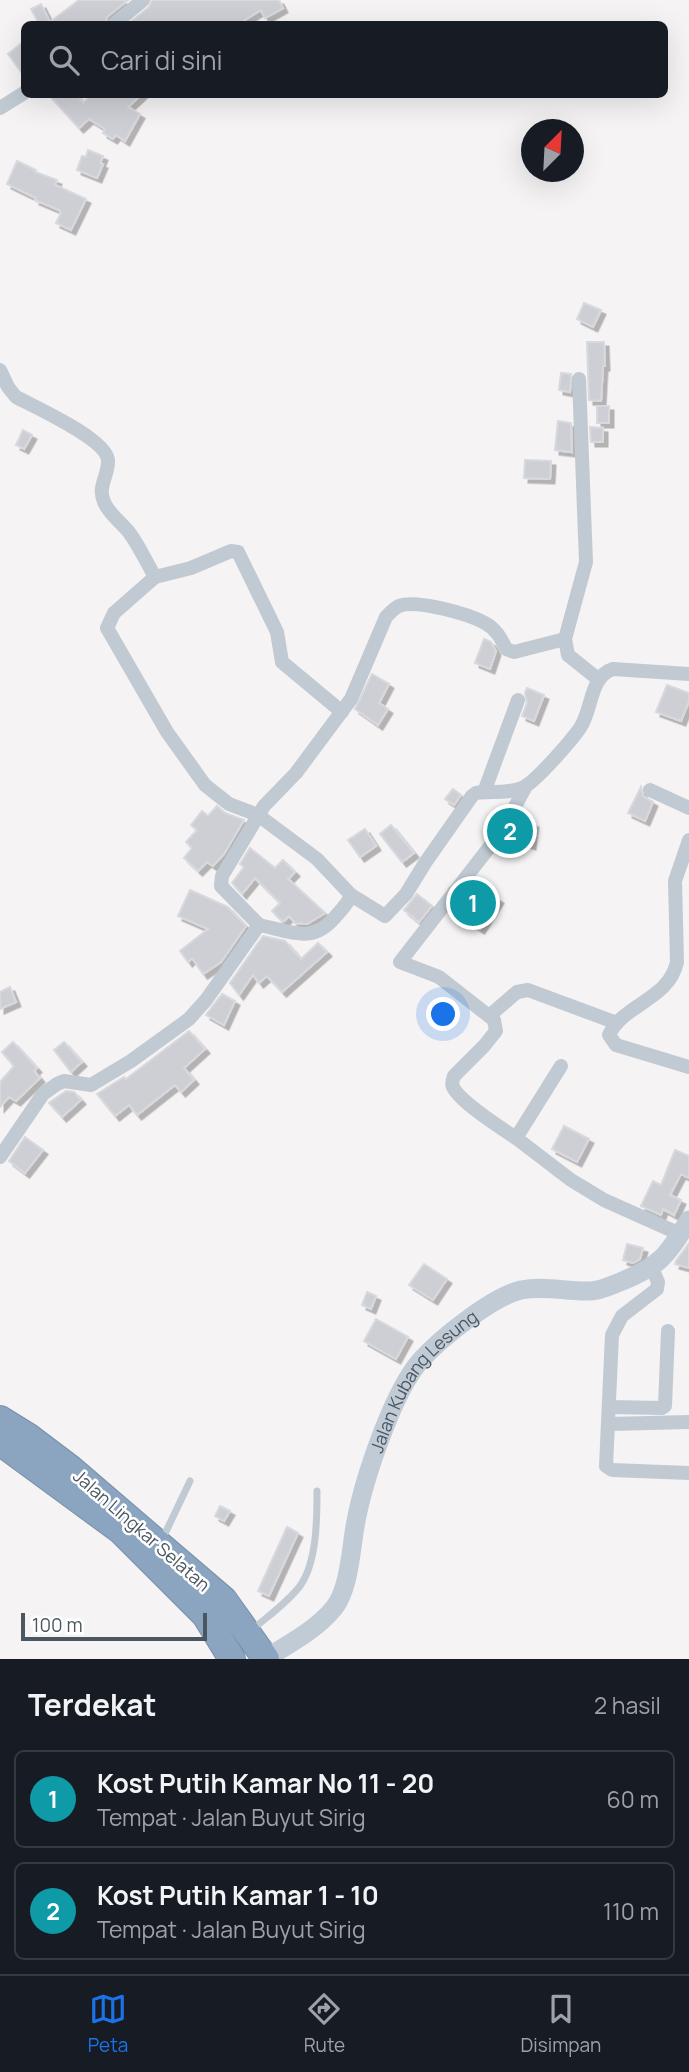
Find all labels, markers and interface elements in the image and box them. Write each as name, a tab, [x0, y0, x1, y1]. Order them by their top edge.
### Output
search box	[21, 21, 668, 98]
icon: search	[45, 41, 83, 79]
text: Cari di sini	[101, 42, 223, 78]
north arrow	[521, 119, 584, 182]
pin: 2	[487, 805, 533, 857]
pin: 1	[450, 877, 496, 929]
your location	[426, 997, 460, 1031]
street label: Jalan Kubang Lesung	[364, 1304, 482, 1456]
street label: Jalan Lingkar Selatan	[68, 1464, 216, 1596]
scale bar	[21, 1610, 206, 1642]
text: 100 m	[32, 1612, 83, 1638]
text: Terdekat	[28, 1684, 157, 1725]
text: 2 hasil	[594, 1689, 661, 1721]
text: Kost Putih Kamar No 11 - 20	[97, 1765, 434, 1801]
text: 1	[48, 1783, 58, 1815]
text: 60 m	[607, 1783, 659, 1815]
text: Tempat · Jalan Buyut Sirig	[97, 1801, 366, 1833]
text: Kost Putih Kamar 1 - 10	[97, 1877, 379, 1913]
text: 2	[46, 1895, 60, 1927]
text: 110 m	[603, 1895, 659, 1927]
text: Tempat · Jalan Buyut Sirig	[97, 1913, 366, 1945]
tab: Peta	[88, 1990, 128, 2058]
tab: Rute	[304, 1990, 345, 2058]
tab: Disimpan	[521, 1990, 601, 2058]

